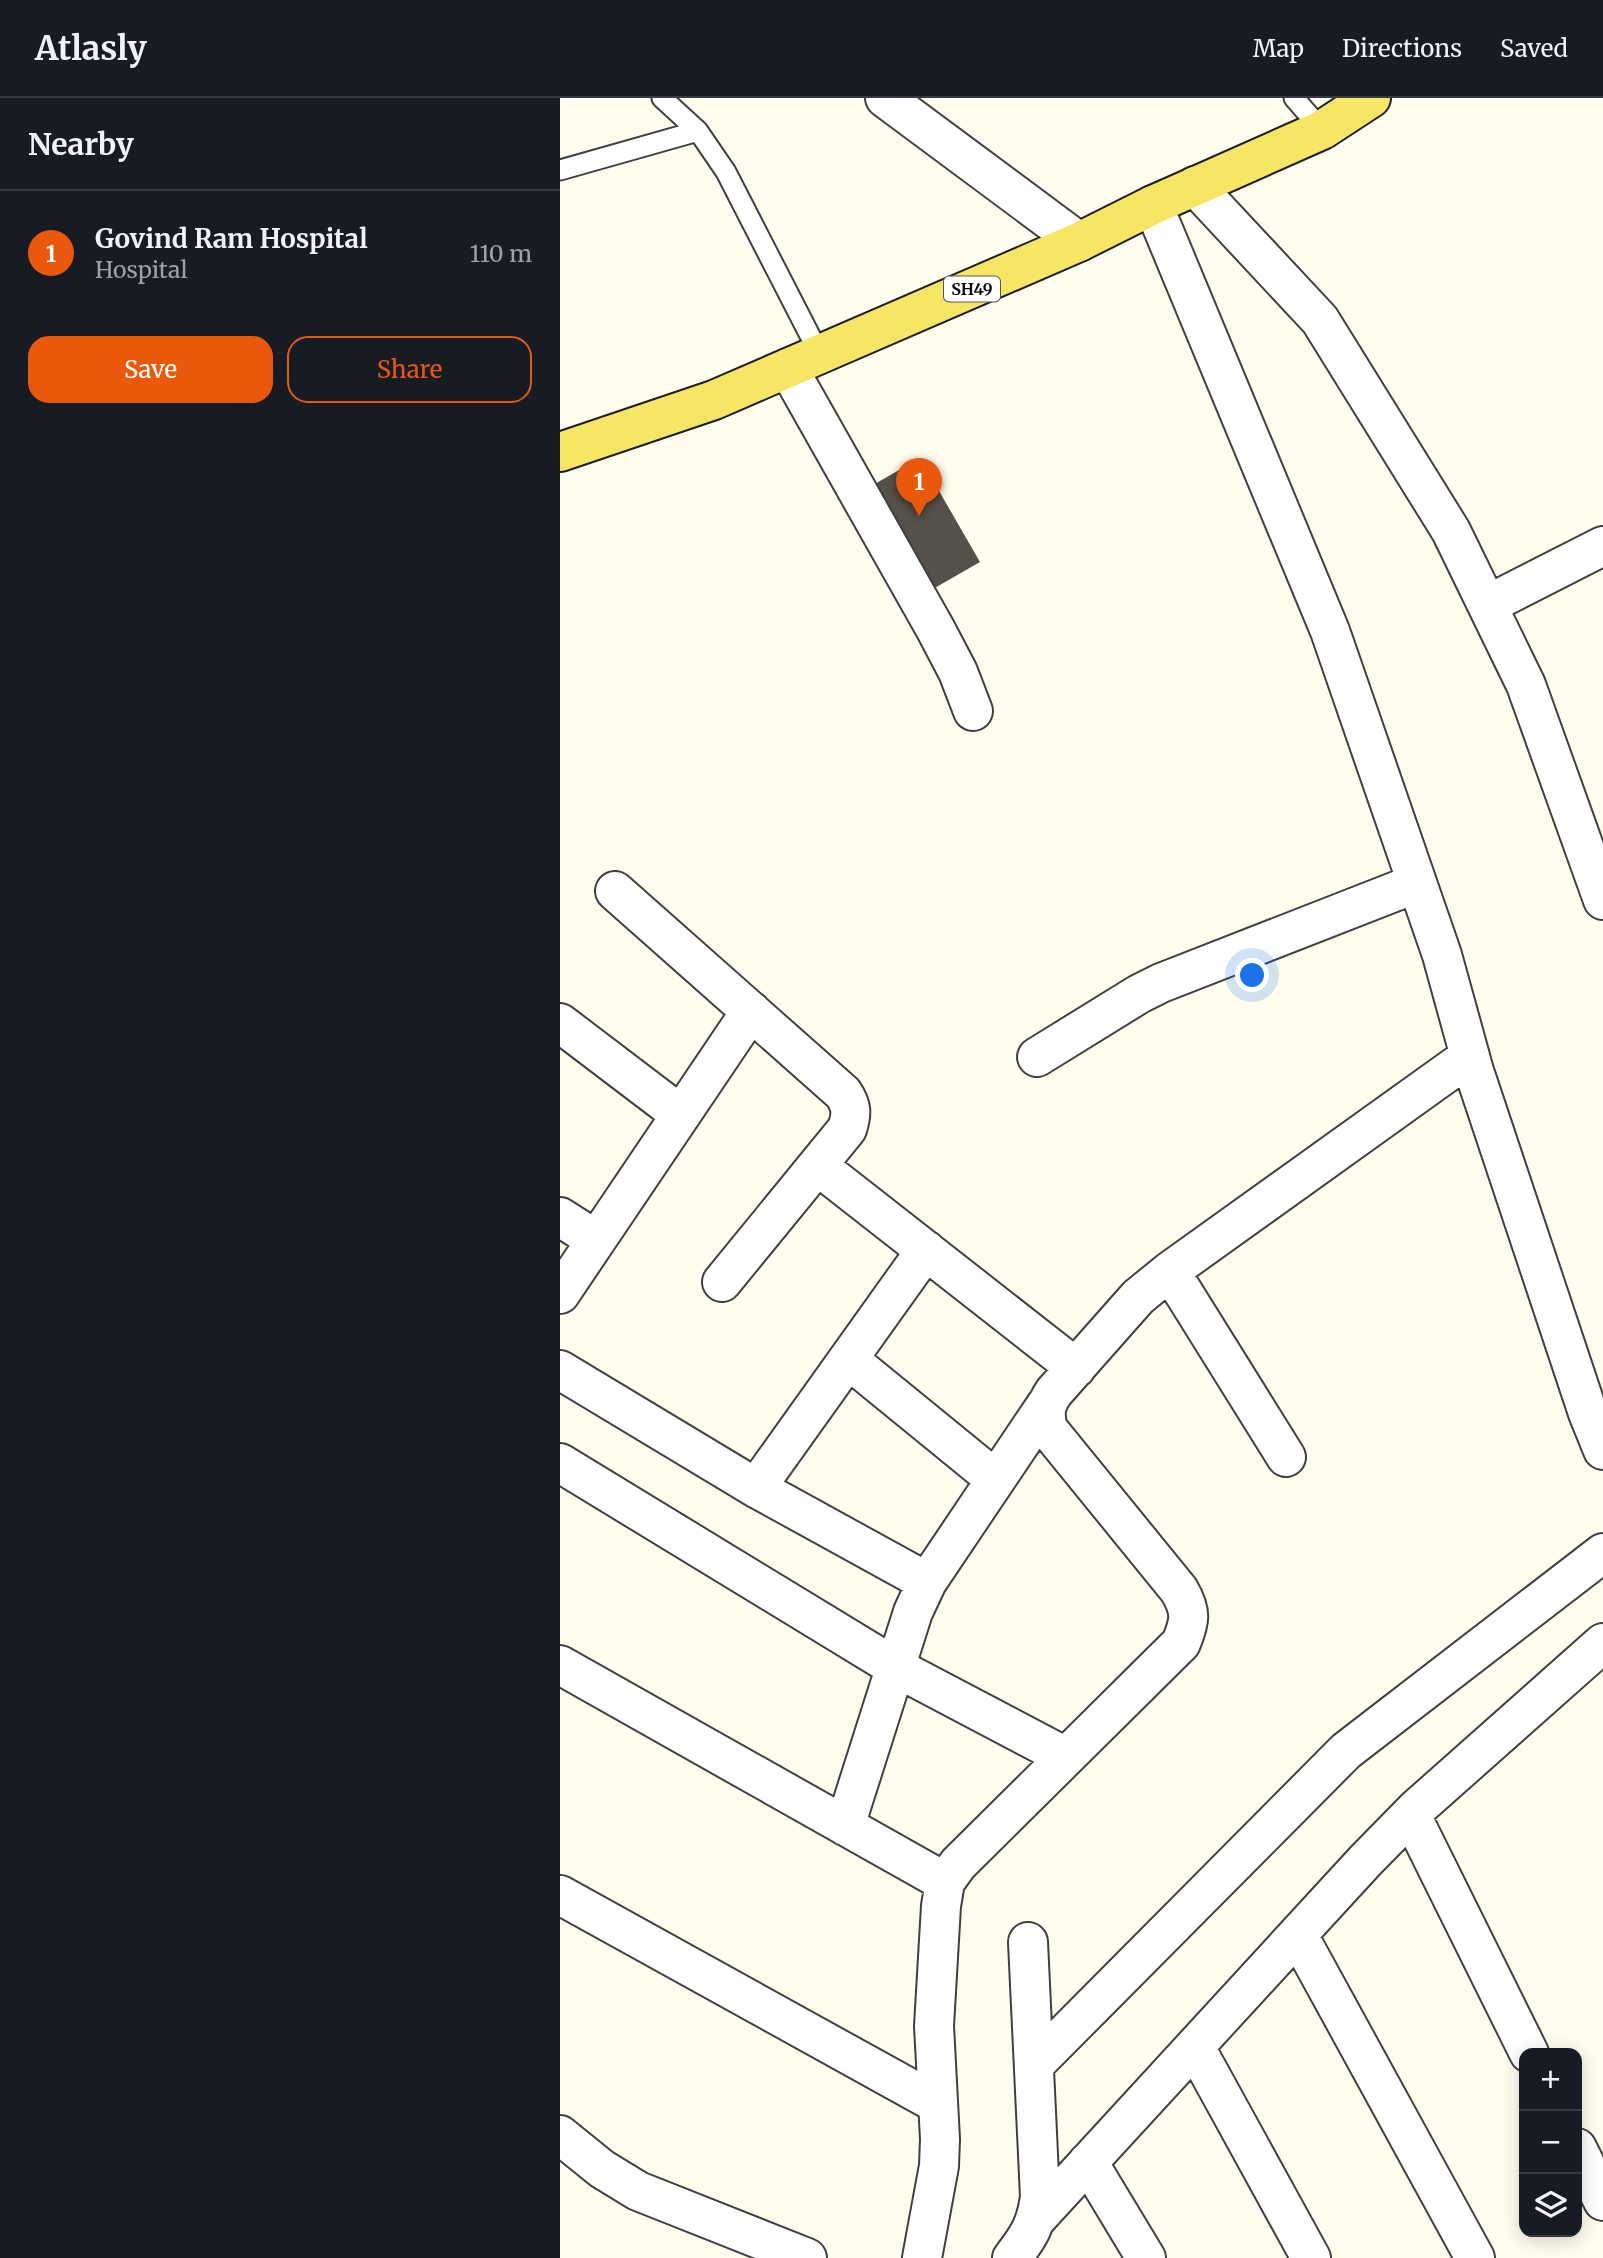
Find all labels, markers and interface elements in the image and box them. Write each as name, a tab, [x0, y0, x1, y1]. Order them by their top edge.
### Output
text: Atlasly	[35, 28, 147, 69]
text: Map	[1253, 33, 1304, 64]
text: Directions	[1342, 33, 1462, 64]
text: Saved	[1500, 33, 1568, 64]
text: Nearby	[28, 125, 134, 163]
text: Govind Ram Hospital	[95, 222, 368, 255]
text: 1	[46, 239, 56, 268]
text: 110 m	[470, 239, 532, 268]
text: Hospital	[95, 255, 188, 284]
road number: SH49	[944, 276, 1000, 302]
button: Save	[28, 336, 273, 403]
button: Share	[287, 336, 532, 403]
pin: 1	[896, 458, 942, 516]
your location	[1235, 958, 1269, 992]
map controls	[1519, 2048, 1582, 2237]
button: +	[1519, 2048, 1582, 2111]
button: −	[1519, 2111, 1582, 2174]
button: layers	[1519, 2174, 1582, 2237]

